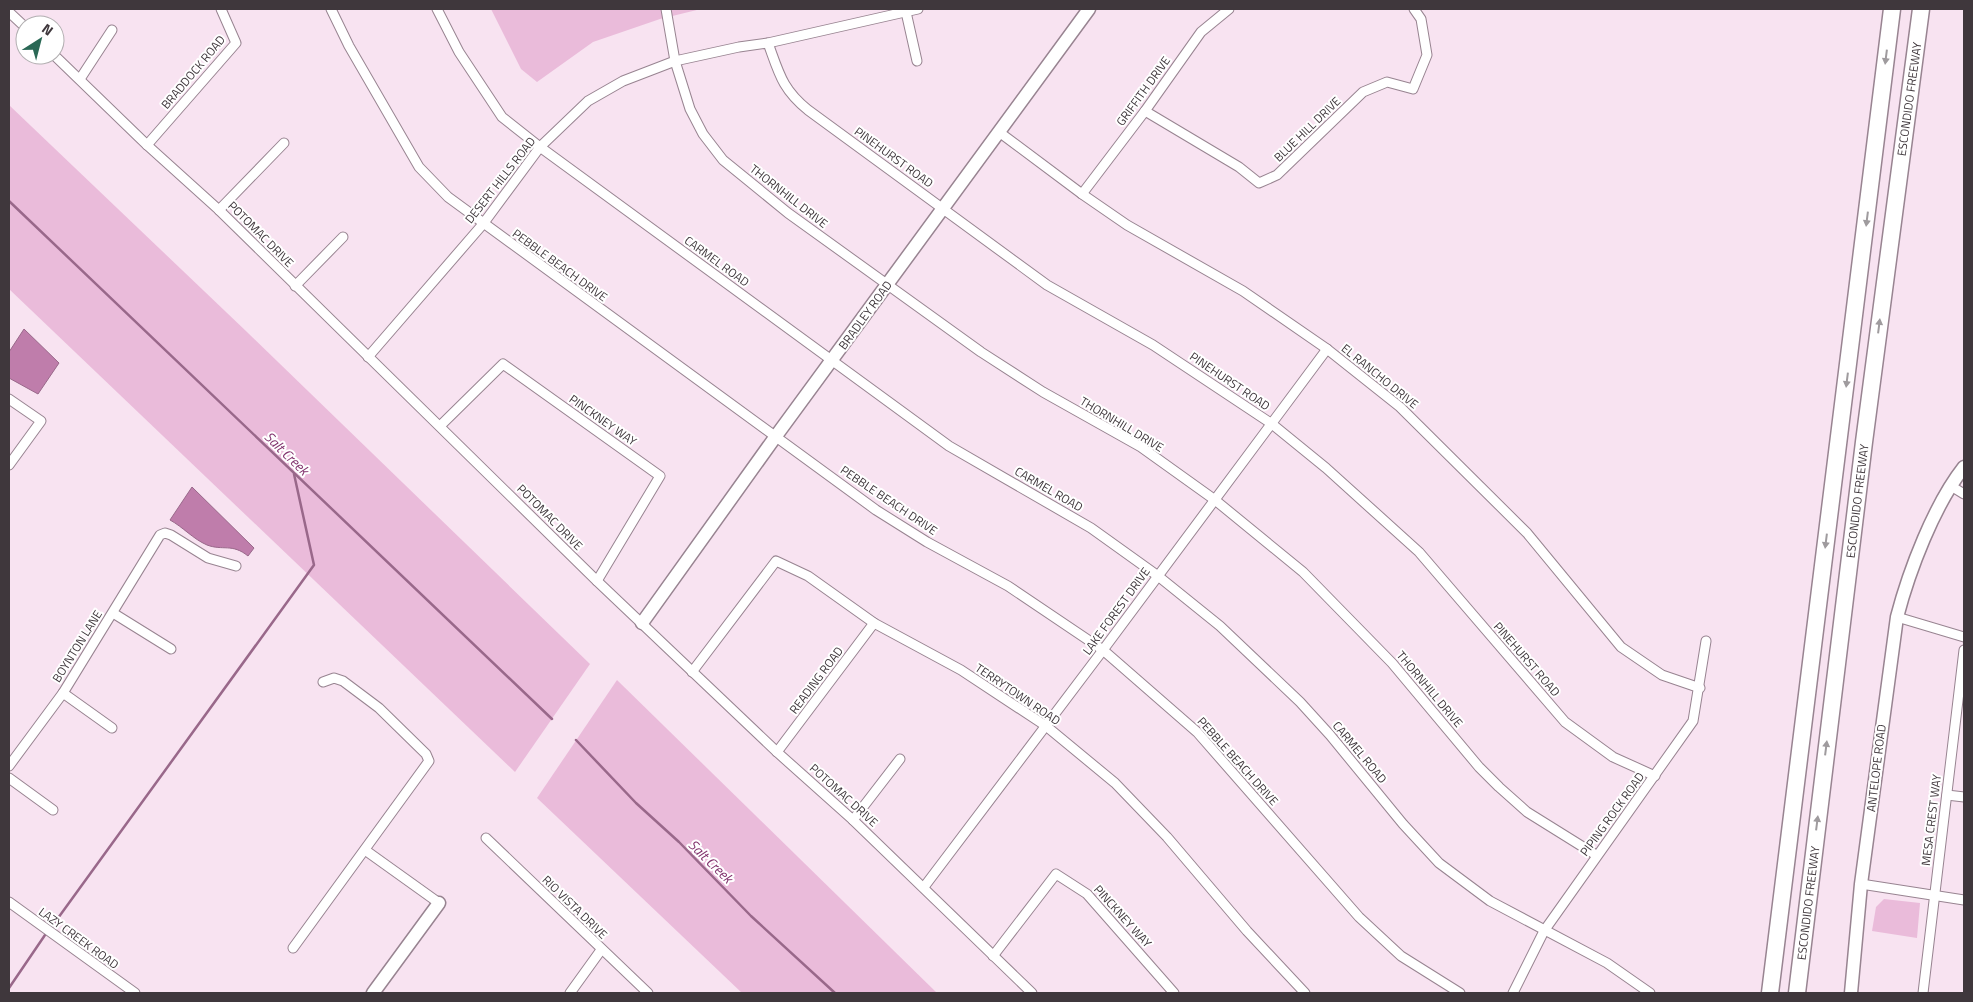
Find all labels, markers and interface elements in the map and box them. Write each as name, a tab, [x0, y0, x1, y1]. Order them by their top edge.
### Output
north arrow	[15, 15, 65, 65]
text: N	[38, 18, 58, 40]
street label: BRADDOCK ROAD	[156, 31, 230, 113]
street label: ESCONDIDO FREEWAY	[1892, 40, 1926, 157]
one-way arrow	[1882, 49, 1890, 65]
street label: GRIFFITH DRIVE	[1111, 52, 1175, 130]
street label: BLUE HILL DRIVE	[1269, 92, 1345, 166]
street label: PINEHURST ROAD	[851, 122, 938, 192]
street label: DESERT HILLS ROAD	[460, 132, 540, 227]
street label: THORNHILL DRIVE	[746, 159, 832, 233]
street label: POTOMAC DRIVE	[224, 197, 299, 272]
one-way arrow	[1863, 211, 1871, 227]
street label: PEBBLE BEACH DRIVE	[508, 224, 612, 306]
street label: CARMEL ROAD	[681, 231, 754, 291]
street label: BRADLEY ROAD	[833, 276, 897, 353]
one-way arrow	[1875, 318, 1883, 334]
street label: EL RANCHO DRIVE	[1337, 339, 1423, 413]
street label: PINEHURST ROAD	[1186, 347, 1274, 415]
one-way arrow	[1843, 372, 1851, 388]
street label: PINCKNEY WAY	[565, 390, 641, 451]
street label: THORNHILL DRIVE	[1077, 391, 1168, 457]
water label: Salt Creek	[260, 426, 315, 481]
street label: ESCONDIDO FREEWAY	[1841, 442, 1873, 559]
street label: PEBBLE BEACH DRIVE	[837, 460, 942, 540]
street label: CARMEL ROAD	[1011, 462, 1087, 516]
street label: POTOMAC DRIVE	[513, 480, 588, 555]
one-way arrow	[1822, 533, 1830, 549]
street label: LAKE FOREST DRIVE	[1078, 563, 1155, 659]
street label: BOYNTON LANE	[47, 606, 107, 686]
street label: PINEHURST ROAD	[1489, 617, 1565, 701]
street label: READING ROAD	[784, 642, 848, 718]
street label: THORNHILL DRIVE	[1392, 647, 1468, 732]
street label: TERRYTOWN ROAD	[972, 658, 1065, 730]
street label: PEBBLE BEACH DRIVE	[1193, 712, 1283, 810]
street label: CARMEL ROAD	[1328, 717, 1392, 788]
street label: ANTELOPE ROAD	[1861, 723, 1891, 813]
one-way arrow	[1822, 740, 1830, 756]
street label: POTOMAC DRIVE	[805, 759, 883, 831]
street label: PIPING ROCK ROAD	[1575, 768, 1649, 860]
street label: MESA CREST WAY	[1916, 773, 1946, 867]
one-way arrow	[1813, 815, 1821, 831]
water label: Salt Creek	[684, 834, 739, 889]
street label: ESCONDIDO FREEWAY	[1792, 844, 1824, 961]
street label: RIO VISTA DRIVE	[538, 871, 612, 943]
street label: PINCKNEY WAY	[1090, 880, 1157, 952]
street label: LAZY CREEK ROAD	[35, 902, 123, 974]

